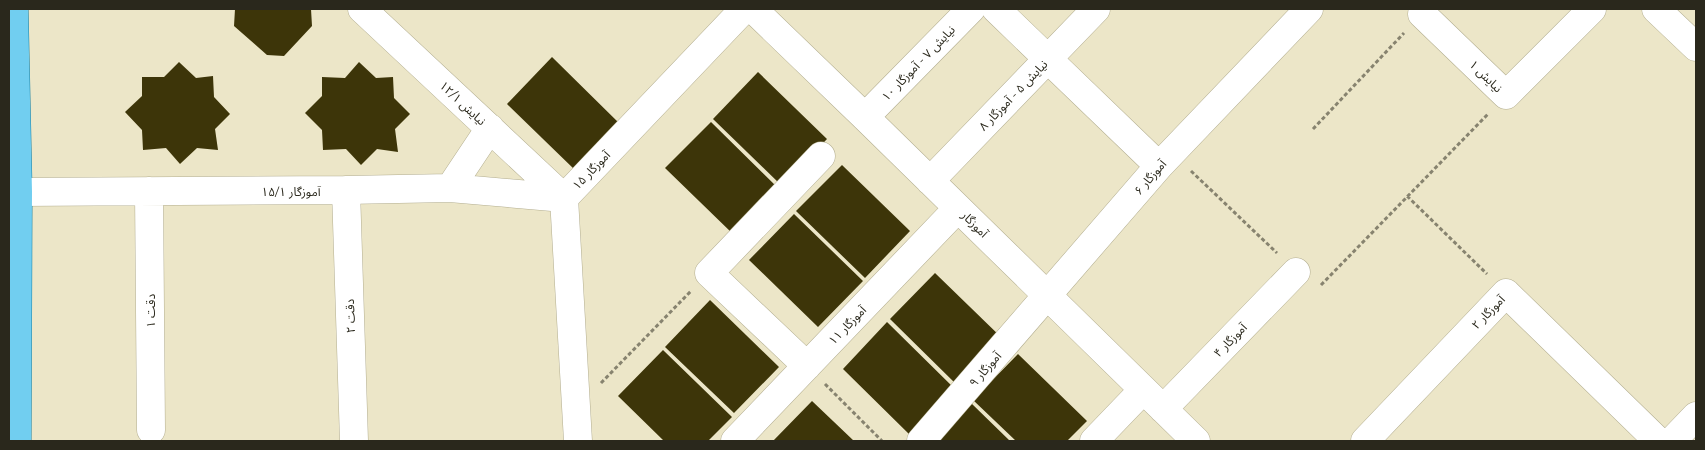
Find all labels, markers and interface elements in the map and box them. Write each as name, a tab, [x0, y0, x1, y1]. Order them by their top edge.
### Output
street label: نیایش ۷ - آموزگار ۱۰	[878, 22, 958, 104]
street label: نیایش ۵ - آموزگار ۸	[975, 57, 1051, 134]
street label: نیایش ۱	[1466, 57, 1506, 95]
street label: نیایش ۱۲/۱	[437, 78, 489, 128]
street label: آموزگار ۱۵	[569, 147, 614, 193]
street label: آموزگار ۶	[1131, 156, 1170, 198]
street label: آموزگار ۱۵/۱	[261, 184, 321, 199]
street label: آموزگار	[958, 207, 992, 241]
street label: آموزگار ۲	[1468, 291, 1508, 332]
street label: دقت ۱	[143, 294, 158, 328]
street label: دقت ۲	[342, 298, 358, 333]
street label: آموزگار ۱۱	[825, 302, 870, 348]
street label: آموزگار ۴	[1210, 319, 1250, 360]
street label: آموزگار ۹	[966, 348, 1005, 390]

